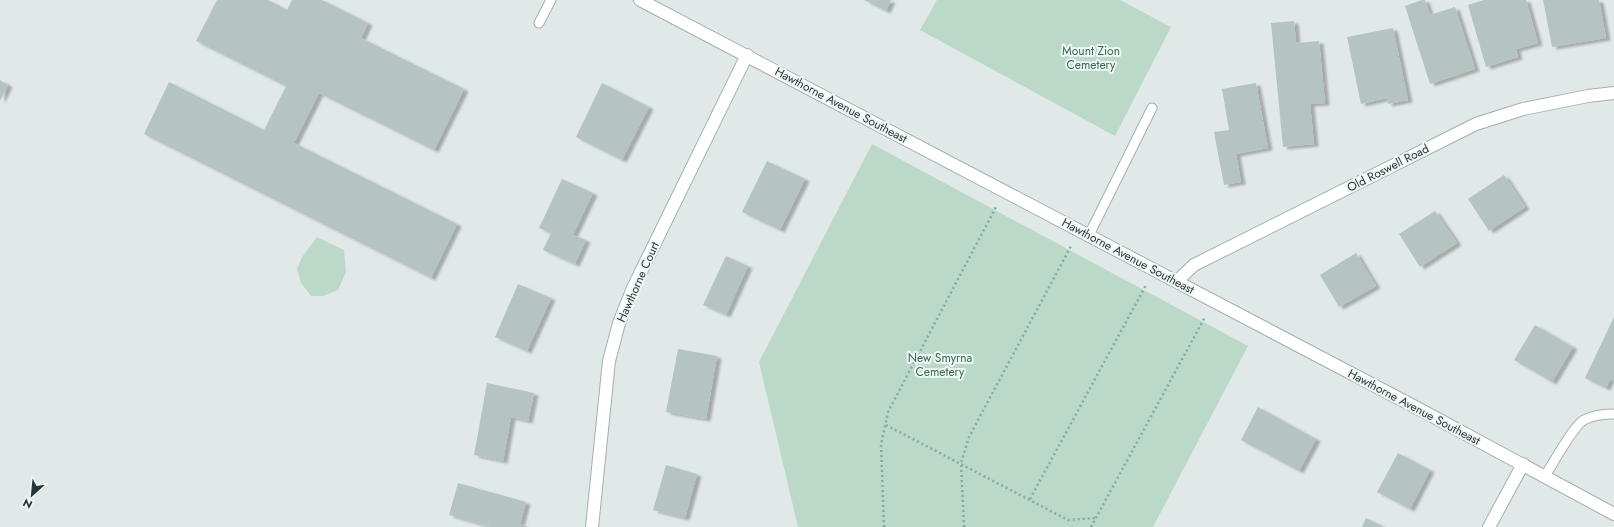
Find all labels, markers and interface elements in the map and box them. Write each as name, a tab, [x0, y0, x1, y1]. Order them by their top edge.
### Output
park label: Mount Zion Cemetery	[1062, 42, 1120, 74]
street label: Hawthorne Avenue Southeast	[772, 62, 911, 148]
street label: Old Roswell Road	[1344, 140, 1432, 196]
street label: Hawthorne Avenue Southeast	[1059, 213, 1198, 299]
street label: Hawthorne Court	[612, 239, 664, 325]
park label: New Smyrna Cemetery	[908, 349, 972, 381]
street label: Hawthorne Avenue Southeast	[1345, 364, 1484, 450]
north arrow	[12, 475, 52, 515]
text: N	[20, 495, 35, 513]

